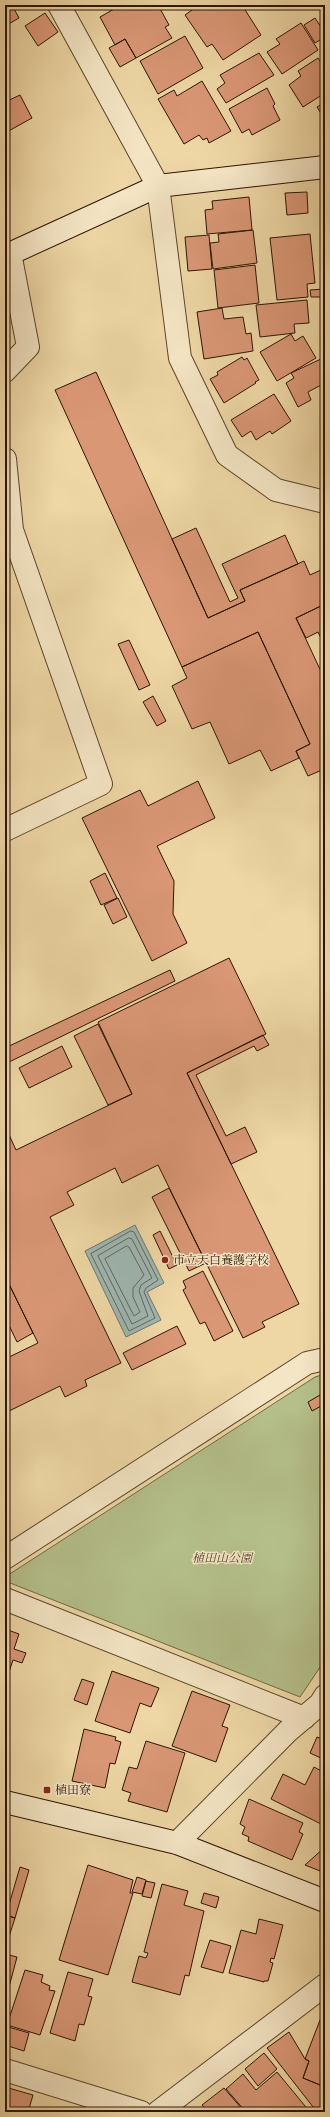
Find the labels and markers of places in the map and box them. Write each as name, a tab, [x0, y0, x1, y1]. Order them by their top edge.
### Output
place label: 市立天白養護学校	[173, 1253, 269, 1267]
marker: 市立天白養護学校	[160, 1255, 170, 1265]
place label: 植田寮	[55, 1783, 91, 1797]
marker: 植田寮	[42, 1785, 52, 1795]

